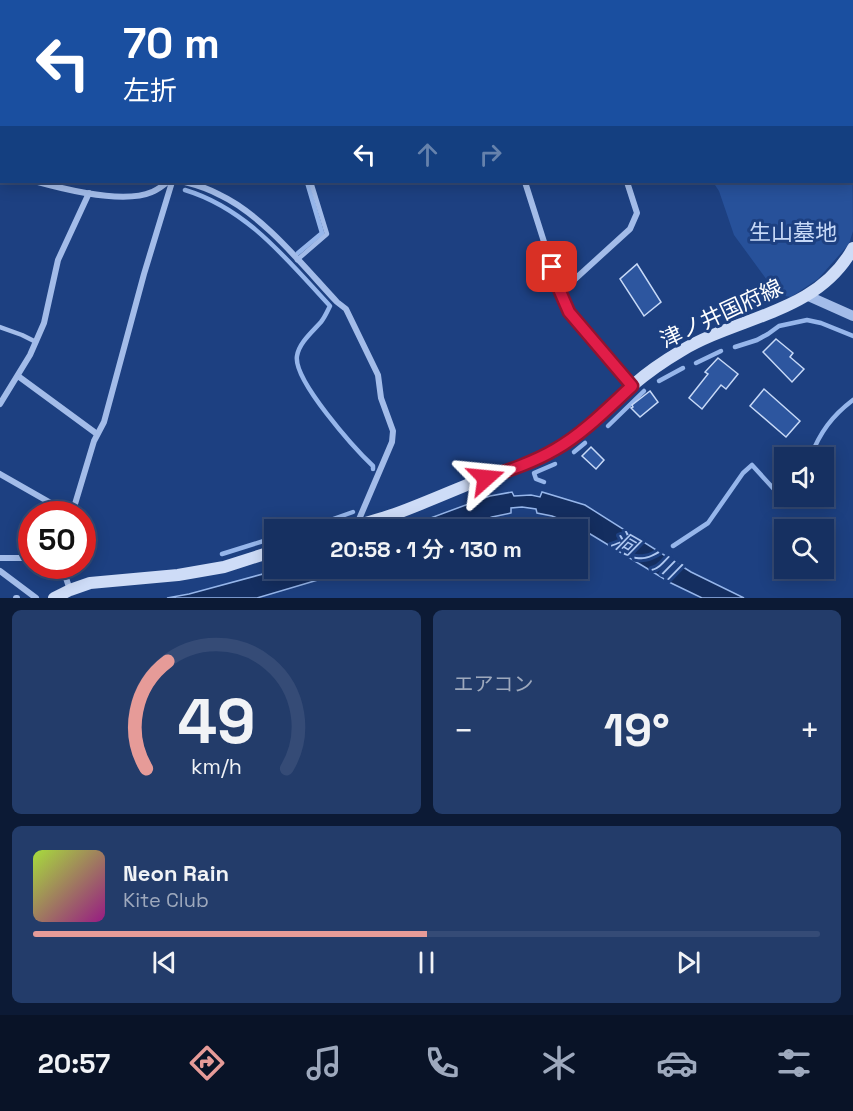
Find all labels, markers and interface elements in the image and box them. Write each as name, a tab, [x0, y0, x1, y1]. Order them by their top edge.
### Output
text: 70 m	[123, 17, 220, 70]
icon: left	[24, 24, 102, 102]
text: 左折	[123, 73, 177, 108]
icon: left	[348, 138, 381, 171]
icon: ahead	[411, 138, 444, 171]
icon: right	[474, 138, 507, 171]
park label: 生山墓地	[749, 218, 837, 246]
pin	[526, 241, 577, 292]
icon: arrive	[535, 250, 568, 283]
street label: 津ノ井国府線	[655, 272, 787, 354]
position arrow	[454, 446, 518, 510]
map controls	[774, 447, 834, 579]
button: sound	[774, 447, 834, 507]
speed limit sign: 50	[18, 501, 96, 579]
button: search	[774, 519, 834, 579]
water label: 洞ノ川	[606, 523, 687, 587]
text: 20:58 · 1 分 · 130 m	[330, 535, 522, 563]
text: エアコン	[454, 671, 534, 697]
text: 49	[177, 682, 255, 761]
text: 19°	[604, 702, 670, 759]
text: −	[454, 710, 474, 752]
text: +	[800, 710, 820, 752]
text: km/h	[191, 753, 242, 780]
text: Neon Rain	[123, 859, 229, 887]
text: Kite Club	[123, 887, 209, 913]
icon: previous	[148, 946, 181, 979]
icon: pause	[410, 946, 443, 979]
icon: next	[672, 946, 705, 979]
icon: directions	[186, 1042, 228, 1084]
icon: music	[303, 1042, 345, 1084]
icon: phone	[421, 1042, 463, 1084]
icon: climate	[538, 1042, 580, 1084]
icon: car	[656, 1042, 698, 1084]
icon: filters	[773, 1042, 815, 1084]
text: 20:57	[38, 1046, 110, 1081]

